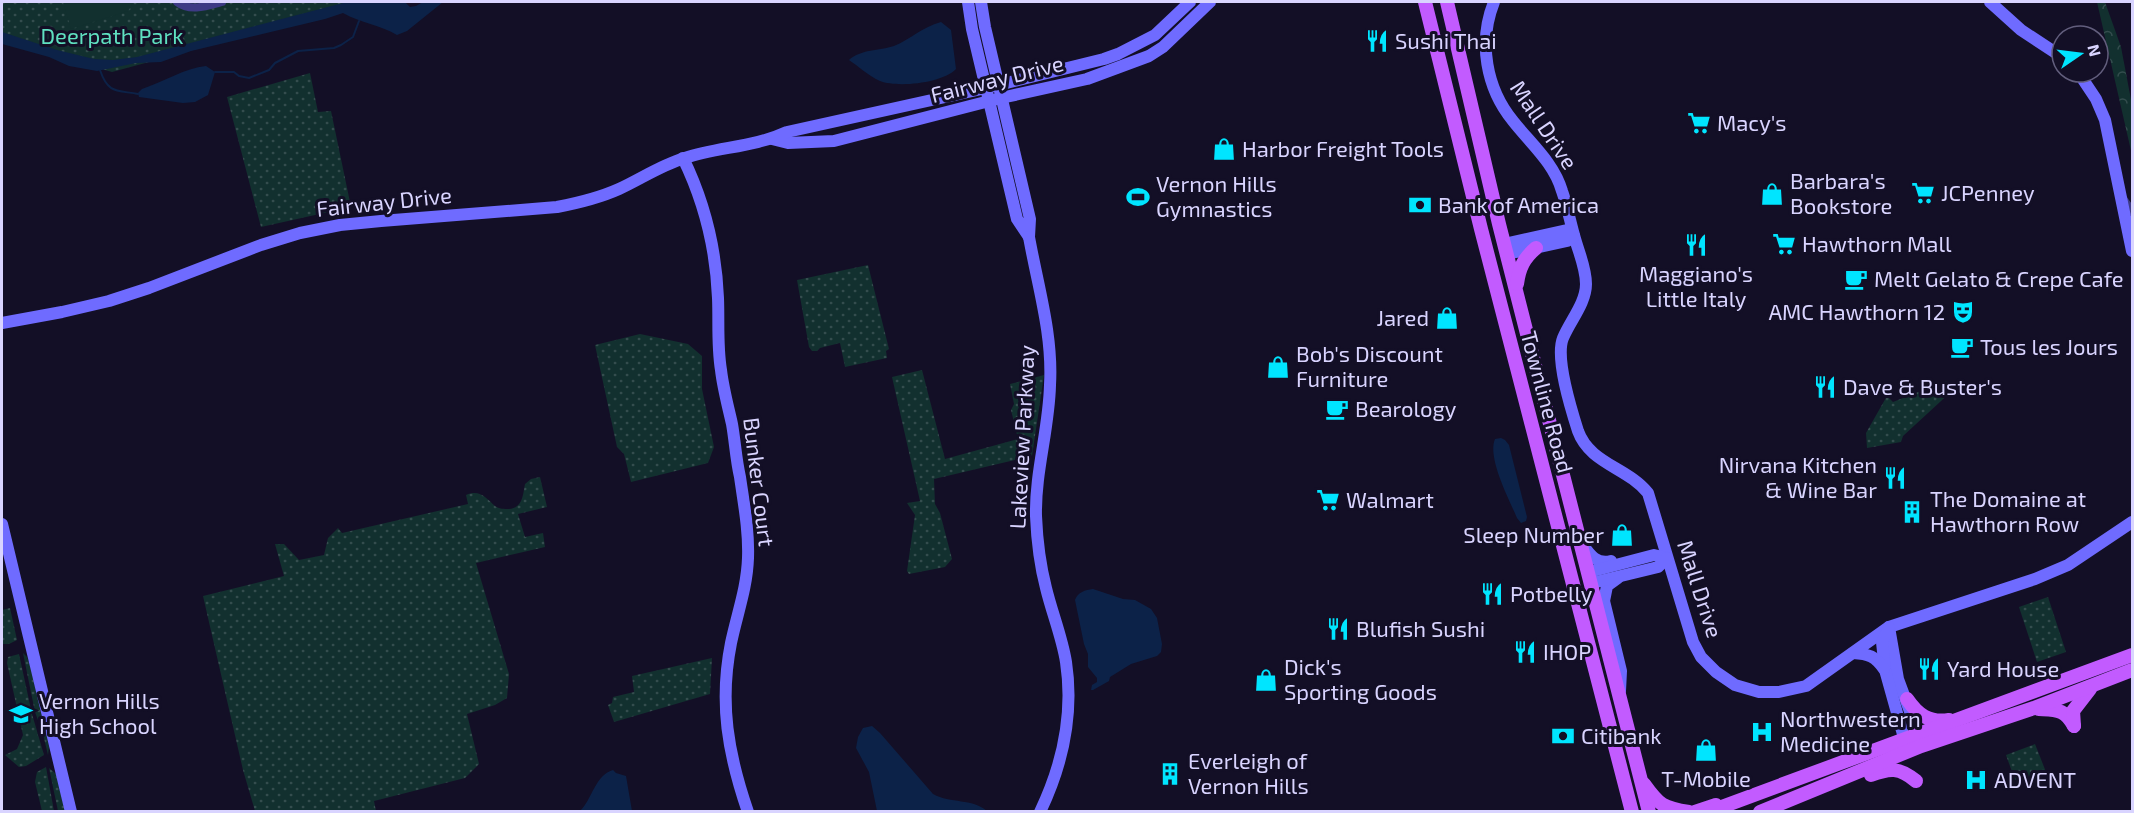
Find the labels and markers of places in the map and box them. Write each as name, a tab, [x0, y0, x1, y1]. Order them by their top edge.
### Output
place label: Sushi Thai	[1395, 27, 1497, 53]
restaurant icon: Sushi Thai	[1364, 28, 1390, 54]
place label: Macy's	[1717, 109, 1787, 135]
supermarket icon: Macy's	[1686, 110, 1712, 136]
place label: Harbor Freight Tools	[1242, 135, 1444, 161]
shop icon: Harbor Freight Tools	[1211, 136, 1237, 162]
place label: Barbara's Bookstore	[1790, 167, 1892, 218]
place label: Vernon Hills Gymnastics	[1156, 170, 1277, 221]
place label: JCPenney	[1941, 179, 2035, 205]
supermarket icon: JCPenney	[1910, 180, 1936, 206]
shop icon: Barbara's Bookstore	[1759, 181, 1785, 207]
sports icon: Vernon Hills Gymnastics	[1125, 184, 1151, 210]
place label: Bank of America	[1438, 191, 1599, 217]
bank icon: Bank of America	[1407, 192, 1433, 218]
place label: Hawthorn Mall	[1802, 230, 1952, 256]
supermarket icon: Hawthorn Mall	[1771, 231, 1797, 257]
restaurant icon: Maggiano's Little Italy	[1683, 232, 1709, 258]
place label: Maggiano's Little Italy	[1639, 260, 1753, 311]
place label: Melt Gelato & Crepe Cafe	[1874, 265, 2124, 291]
cafe icon: Melt Gelato & Crepe Cafe	[1843, 266, 1869, 292]
place label: AMC Hawthorn 12	[1768, 298, 1945, 324]
theatre icon: AMC Hawthorn 12	[1950, 299, 1976, 325]
place label: Jared	[1376, 304, 1429, 330]
shop icon: Jared	[1434, 305, 1460, 331]
place label: Tous les Jours	[1980, 333, 2118, 359]
cafe icon: Tous les Jours	[1949, 334, 1975, 360]
place label: Bob's Discount Furniture	[1296, 340, 1443, 391]
shop icon: Bob's Discount Furniture	[1265, 354, 1291, 380]
place label: Dave & Buster's	[1843, 373, 2002, 399]
restaurant icon: Dave & Buster's	[1812, 374, 1838, 400]
place label: Bearology	[1355, 395, 1457, 421]
cafe icon: Bearology	[1324, 396, 1350, 422]
place label: Nirvana Kitchen & Wine Bar	[1719, 451, 1877, 502]
restaurant icon: Nirvana Kitchen & Wine Bar	[1882, 465, 1908, 491]
place label: The Domaine at Hawthorn Row	[1930, 485, 2086, 536]
place label: Walmart	[1346, 486, 1434, 512]
supermarket icon: Walmart	[1315, 487, 1341, 513]
building icon: The Domaine at Hawthorn Row	[1899, 499, 1925, 525]
place label: Sleep Number	[1463, 521, 1604, 547]
shop icon: Sleep Number	[1609, 522, 1635, 548]
place label: Potbelly	[1510, 580, 1593, 606]
restaurant icon: Potbelly	[1479, 581, 1505, 607]
place label: Blufish Sushi	[1356, 615, 1485, 641]
restaurant icon: Blufish Sushi	[1325, 616, 1351, 642]
place label: IHOP	[1543, 638, 1591, 664]
restaurant icon: IHOP	[1512, 639, 1538, 665]
place label: Dick's Sporting Goods	[1284, 653, 1437, 704]
place label: Yard House	[1947, 655, 2059, 681]
restaurant icon: Yard House	[1916, 656, 1942, 682]
shop icon: Dick's Sporting Goods	[1253, 667, 1279, 693]
place label: Vernon Hills High School	[39, 687, 160, 738]
school or university icon: Vernon Hills High School	[8, 701, 34, 727]
place label: Northwestern Medicine	[1780, 705, 1921, 756]
hospital icon: Northwestern Medicine	[1749, 719, 1775, 745]
place label: Citibank	[1581, 722, 1661, 748]
bank icon: Citibank	[1550, 723, 1576, 749]
shop icon: T-Mobile	[1693, 737, 1719, 763]
place label: Everleigh of Vernon Hills	[1188, 747, 1309, 798]
building icon: Everleigh of Vernon Hills	[1157, 761, 1183, 787]
place label: T-Mobile	[1661, 765, 1751, 791]
place label: ADVENT	[1994, 766, 2076, 792]
hospital icon: ADVENT	[1963, 767, 1989, 793]

